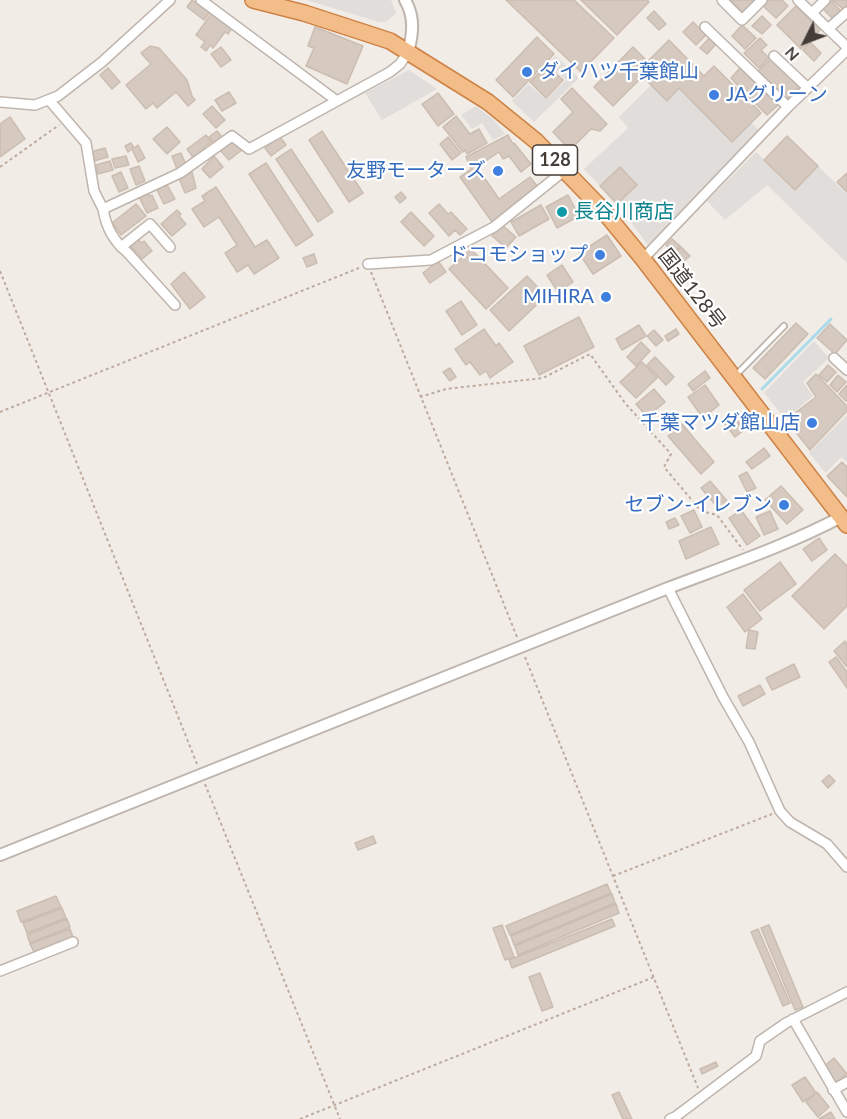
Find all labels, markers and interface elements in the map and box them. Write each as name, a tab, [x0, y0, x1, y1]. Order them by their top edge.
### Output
north arrow	[775, 12, 835, 72]
text: N	[780, 43, 802, 65]
place label: ダイハツ千葉館山	[539, 60, 699, 84]
marker: ダイハツ千葉館山	[520, 65, 534, 79]
place label: JAグリーン	[726, 83, 828, 107]
marker: JAグリーン	[707, 88, 721, 102]
road number: 128	[532, 145, 578, 175]
place label: 友野モーターズ	[346, 159, 486, 183]
marker: 友野モーターズ	[491, 164, 505, 178]
place label: 長谷川商店	[574, 200, 674, 224]
marker: 長谷川商店	[555, 205, 569, 219]
place label: ドコモショップ	[448, 243, 588, 267]
street label: 国道128号	[653, 244, 731, 334]
marker: ドコモショップ	[593, 248, 607, 262]
place label: MIHIRA	[523, 285, 594, 309]
marker: MIHIRA	[599, 290, 613, 304]
place label: 千葉マツダ館山店	[640, 411, 800, 435]
marker: 千葉マツダ館山店	[805, 416, 819, 430]
place label: セブン-イレブン	[625, 493, 772, 517]
marker: セブン-イレブン	[777, 498, 791, 512]

